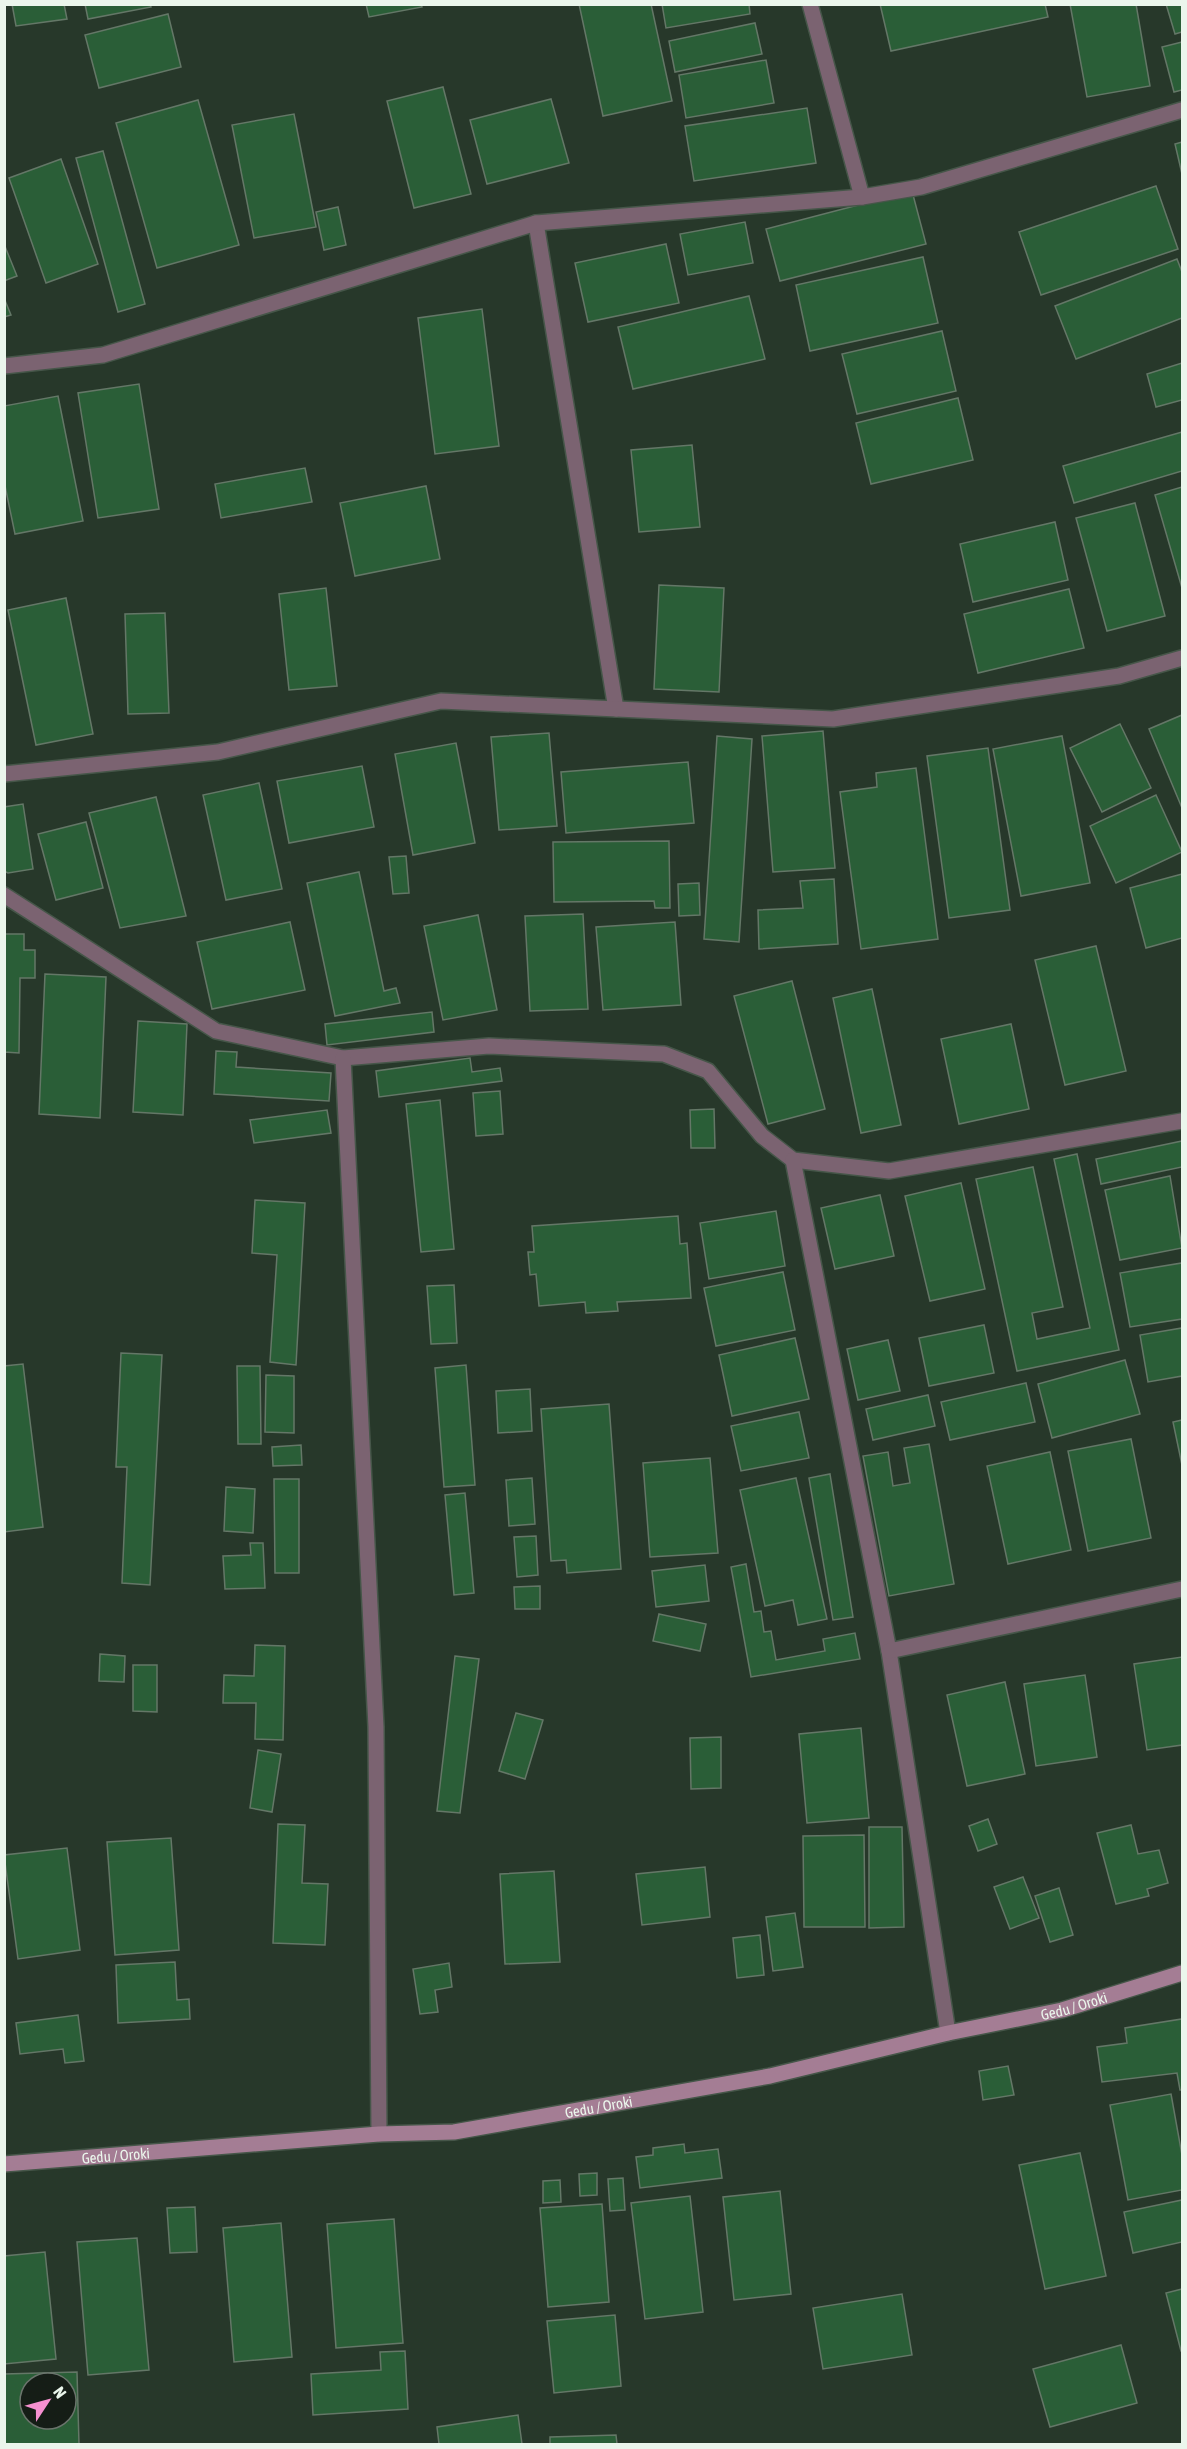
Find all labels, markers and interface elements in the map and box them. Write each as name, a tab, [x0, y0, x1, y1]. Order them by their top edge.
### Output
street label: Gedu / Oroki	[1039, 1988, 1109, 2023]
street label: Gedu / Oroki	[563, 2092, 634, 2121]
street label: Gedu / Oroki	[81, 2144, 150, 2166]
north arrow	[18, 2371, 78, 2431]
text: N	[50, 2383, 70, 2401]

